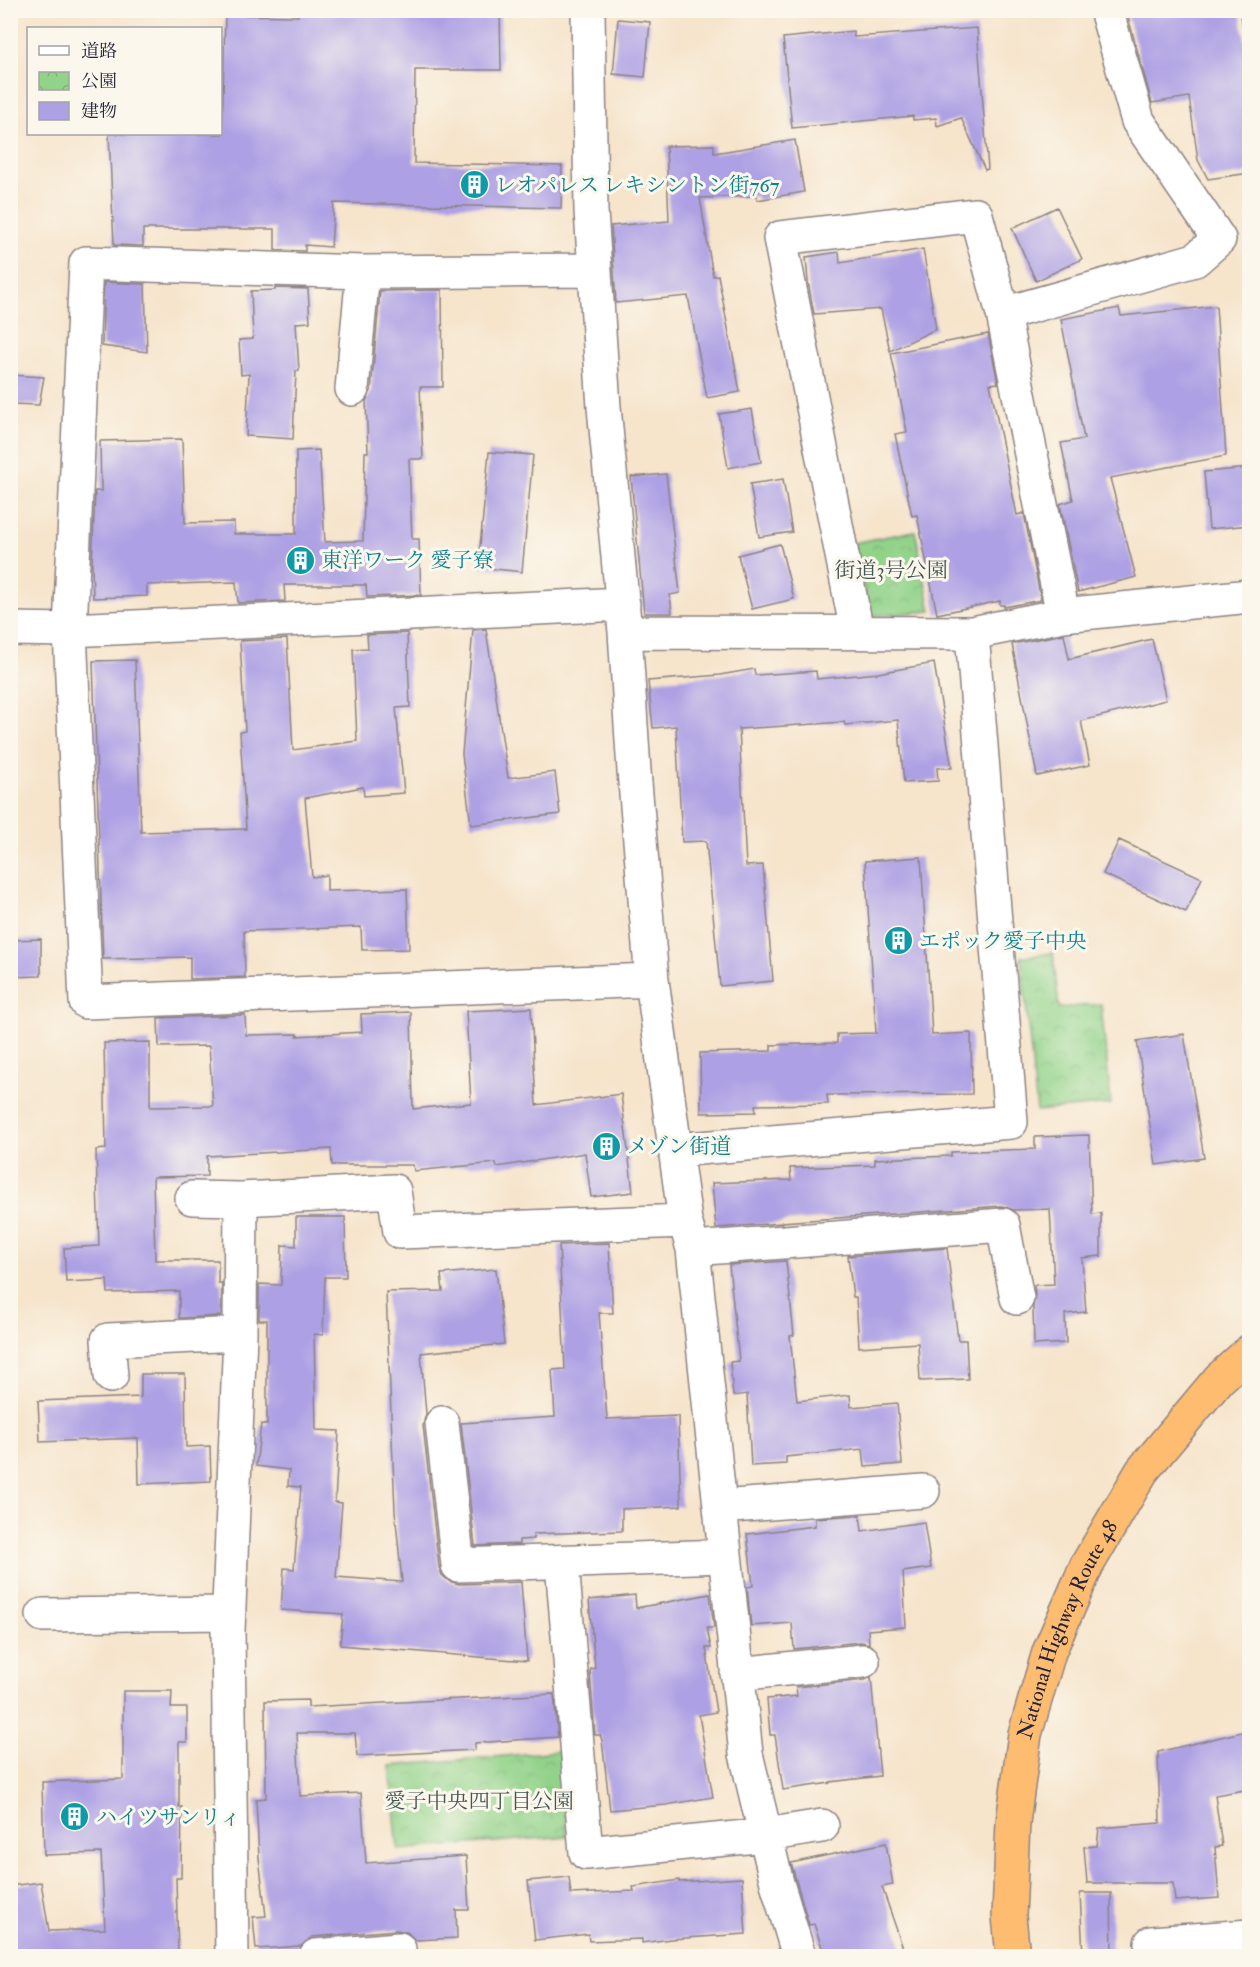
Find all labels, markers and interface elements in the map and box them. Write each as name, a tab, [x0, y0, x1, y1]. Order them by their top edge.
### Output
legend	[27, 27, 222, 135]
text: 道路	[81, 40, 117, 63]
text: 公園	[81, 70, 117, 93]
text: 建物	[81, 100, 117, 123]
building icon: レオパレス レキシントン街767	[458, 169, 490, 201]
place label: レオパレス レキシントン街767	[495, 172, 780, 199]
building icon: 東洋ワーク 愛子寮	[284, 544, 316, 576]
place label: 東洋ワーク 愛子寮	[321, 547, 493, 574]
park label: 街道3号公園	[834, 557, 948, 584]
building icon: エポック愛子中央	[882, 925, 914, 957]
place label: エポック愛子中央	[919, 928, 1087, 955]
building icon: メゾン街道	[590, 1130, 622, 1162]
place label: メゾン街道	[627, 1133, 731, 1160]
street label: National Highway Route 48	[1011, 1515, 1124, 1742]
park label: 愛子中央四丁目公園	[385, 1788, 574, 1815]
building icon: ハイツサンリィ	[59, 1801, 91, 1833]
place label: ハイツサンリィ	[96, 1804, 241, 1831]

